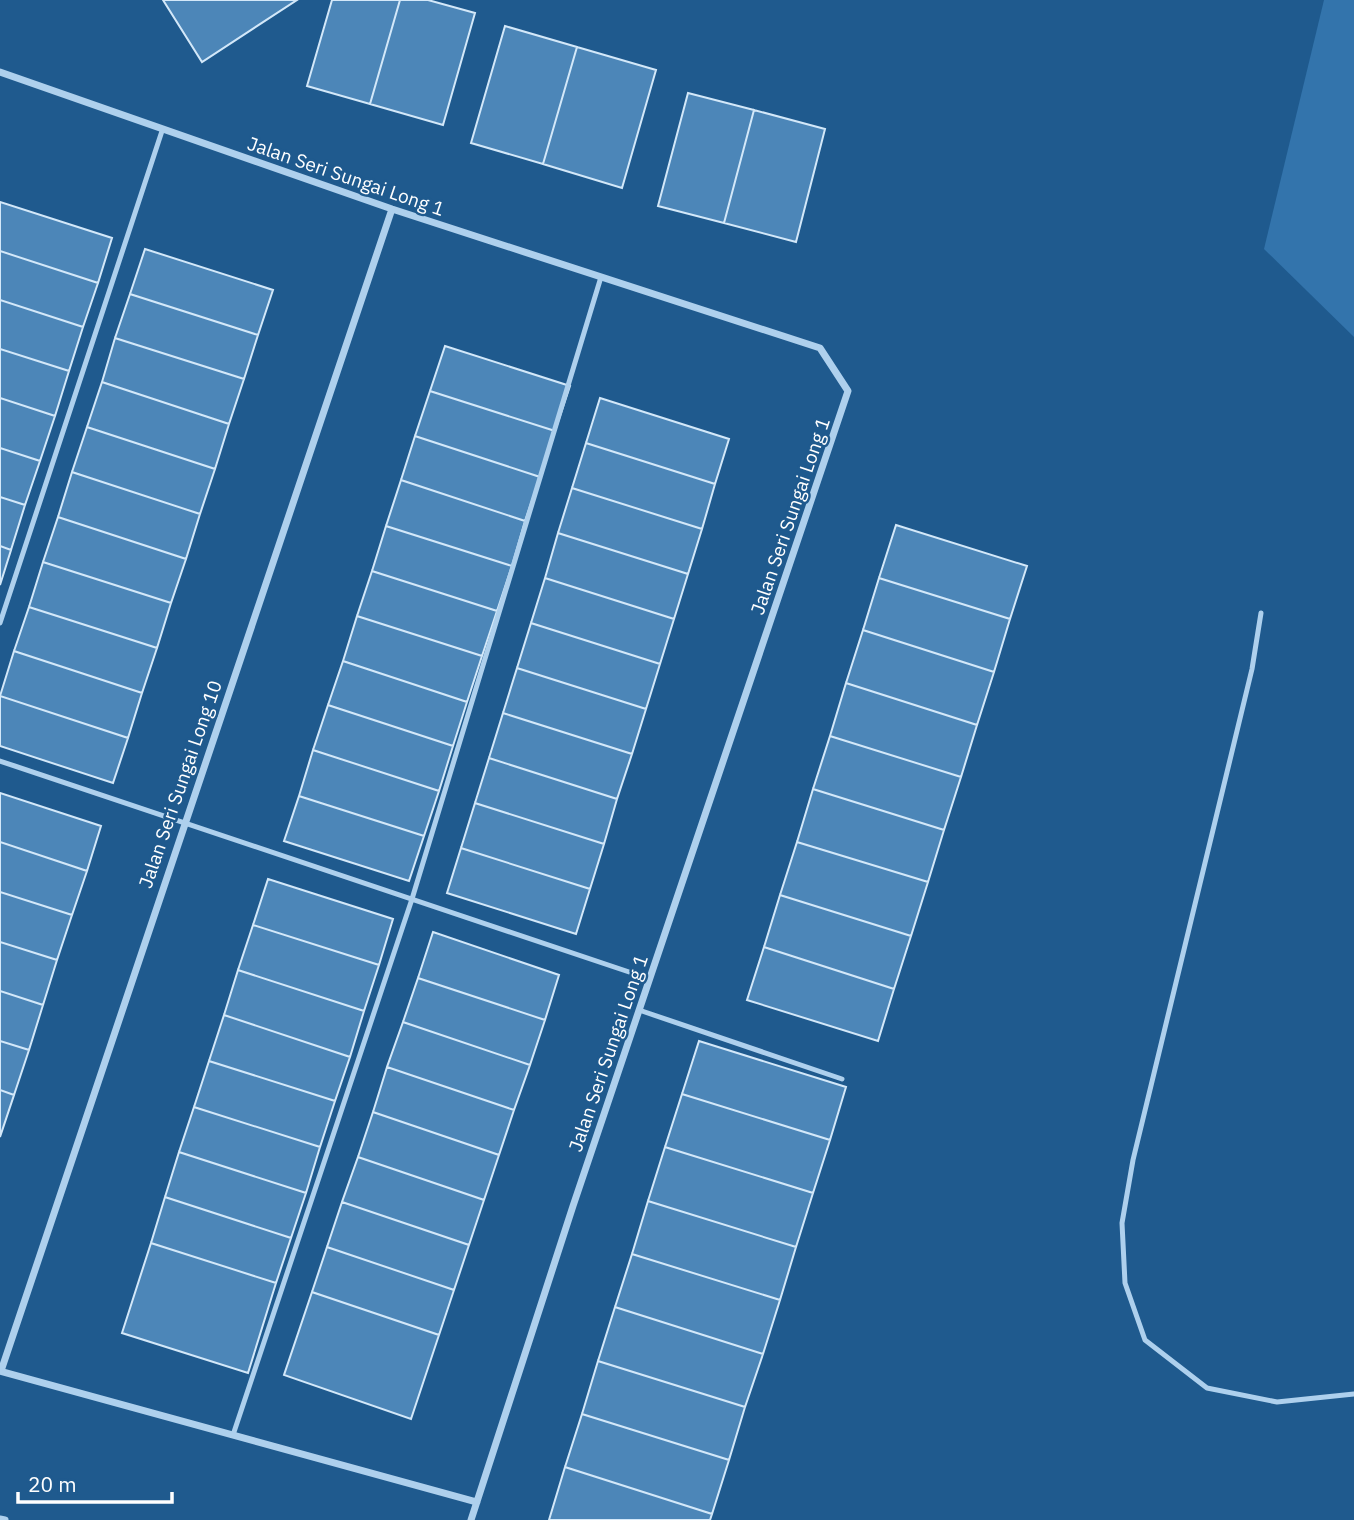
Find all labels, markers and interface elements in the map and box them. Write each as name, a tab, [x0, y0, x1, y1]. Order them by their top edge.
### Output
street label: Jalan Seri Sungai Long 1	[244, 131, 448, 221]
street label: Jalan Seri Sungai Long 1	[745, 414, 835, 618]
street label: Jalan Seri Sungai Long 10	[133, 677, 227, 891]
street label: Jalan Seri Sungai Long 1	[563, 951, 653, 1155]
scale bar	[18, 1460, 172, 1504]
text: 20 m	[28, 1470, 77, 1498]

